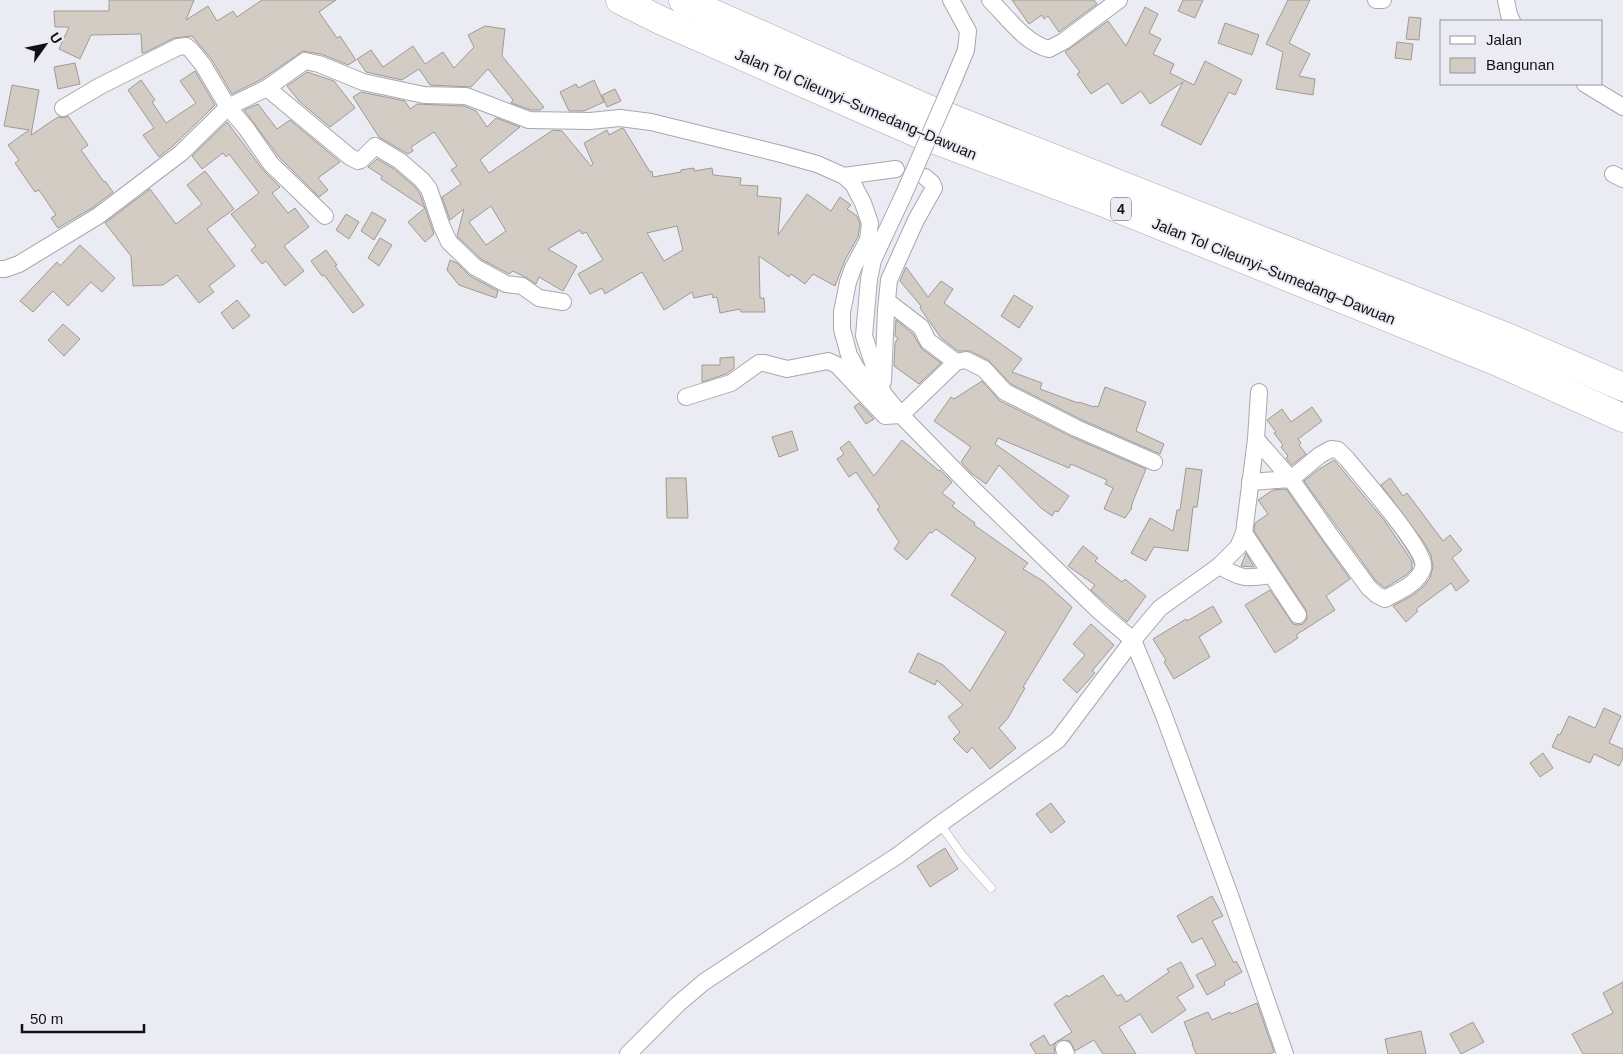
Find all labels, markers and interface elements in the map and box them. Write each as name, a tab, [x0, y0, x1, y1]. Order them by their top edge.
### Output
north arrow	[20, 20, 70, 70]
legend	[1440, 20, 1603, 85]
text: U	[46, 29, 65, 47]
text: Jalan	[1486, 31, 1522, 48]
street label: Jalan Tol Cileunyi–Sumedang–Dawuan	[733, 45, 979, 163]
text: Bangunan	[1486, 56, 1554, 73]
road number: 4	[1111, 198, 1131, 220]
street label: Jalan Tol Cileunyi–Sumedang–Dawuan	[1150, 214, 1398, 328]
scale bar	[22, 1002, 145, 1034]
text: 50 m	[30, 1010, 63, 1027]

